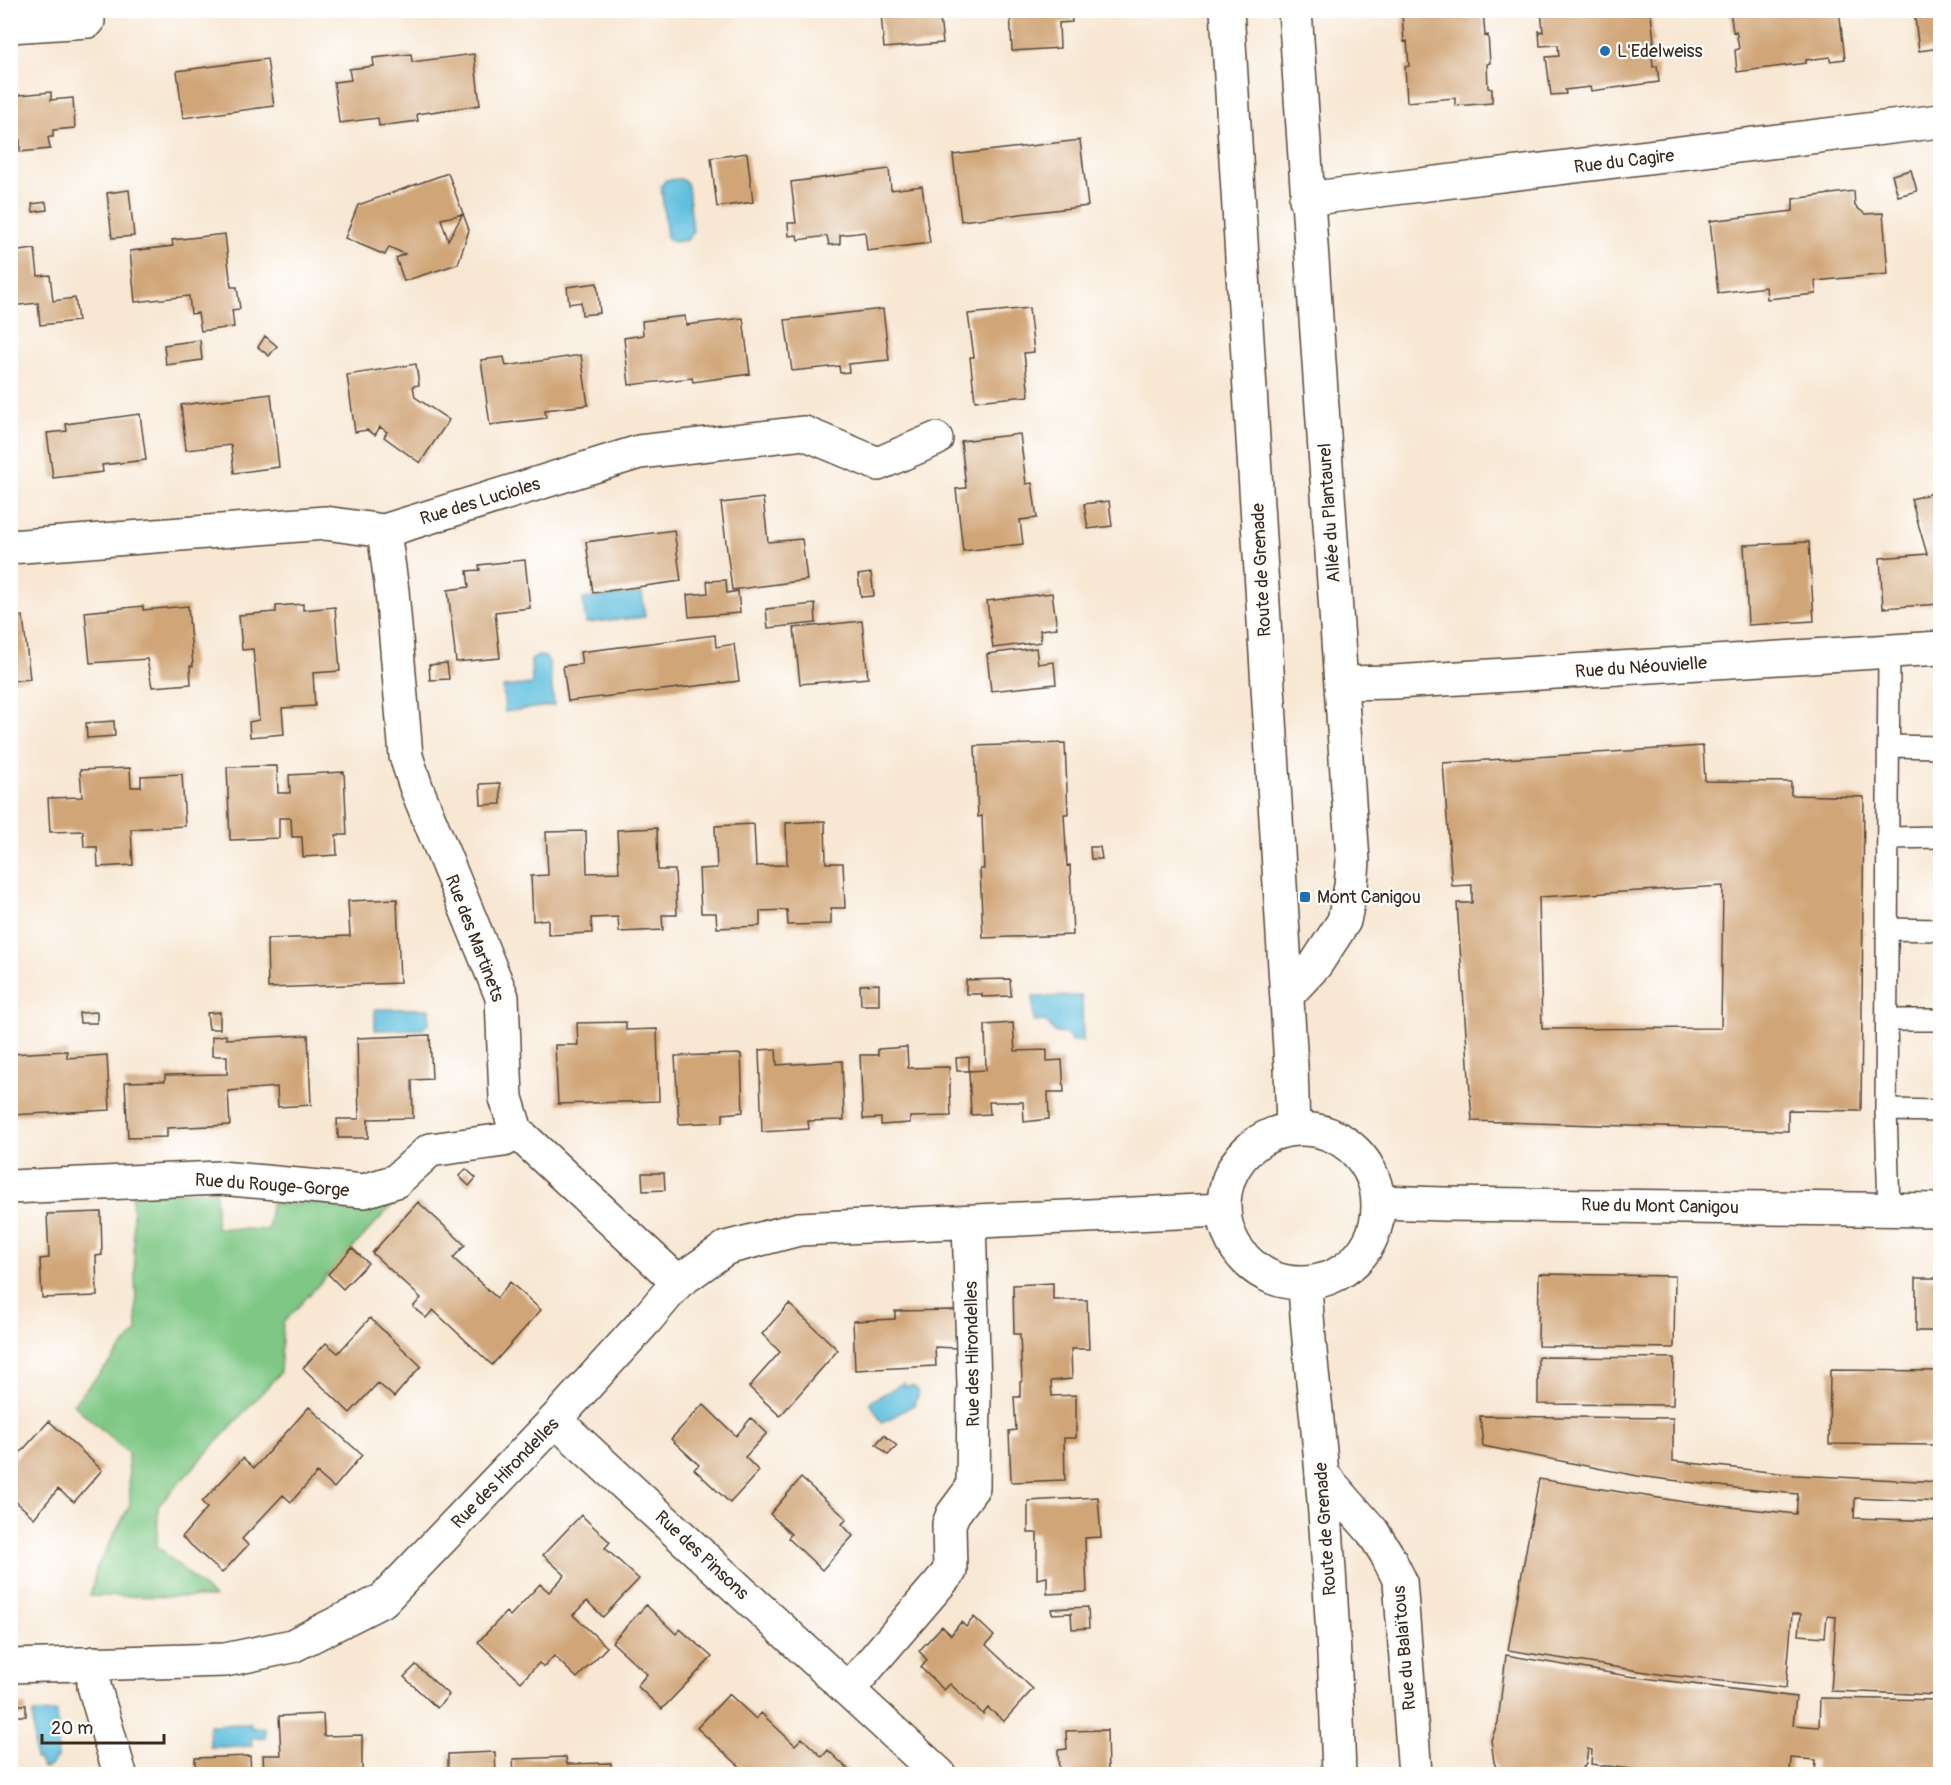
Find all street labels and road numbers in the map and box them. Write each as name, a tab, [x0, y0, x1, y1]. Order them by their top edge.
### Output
street label: Rue du Cagire	[1573, 144, 1676, 179]
street label: Allée du Plantaurel	[1313, 442, 1346, 584]
street label: Rue des Lucioles	[417, 472, 543, 531]
street label: Route de Grenade	[1247, 502, 1276, 637]
street label: Rue du Néouvielle	[1574, 651, 1708, 684]
street label: Rue des Martinets	[440, 871, 509, 1005]
street label: Rue du Rouge-Gorge	[194, 1169, 350, 1202]
street label: Rue du Mont Canigou	[1581, 1194, 1739, 1219]
street label: Rue des Hirondelles	[960, 1281, 985, 1427]
street label: Rue des Hirondelles	[446, 1413, 564, 1534]
street label: Route de Grenade	[1309, 1461, 1342, 1597]
street label: Rue des Pinsons	[650, 1506, 753, 1605]
street label: Rue du Balaïtous	[1388, 1585, 1421, 1711]

